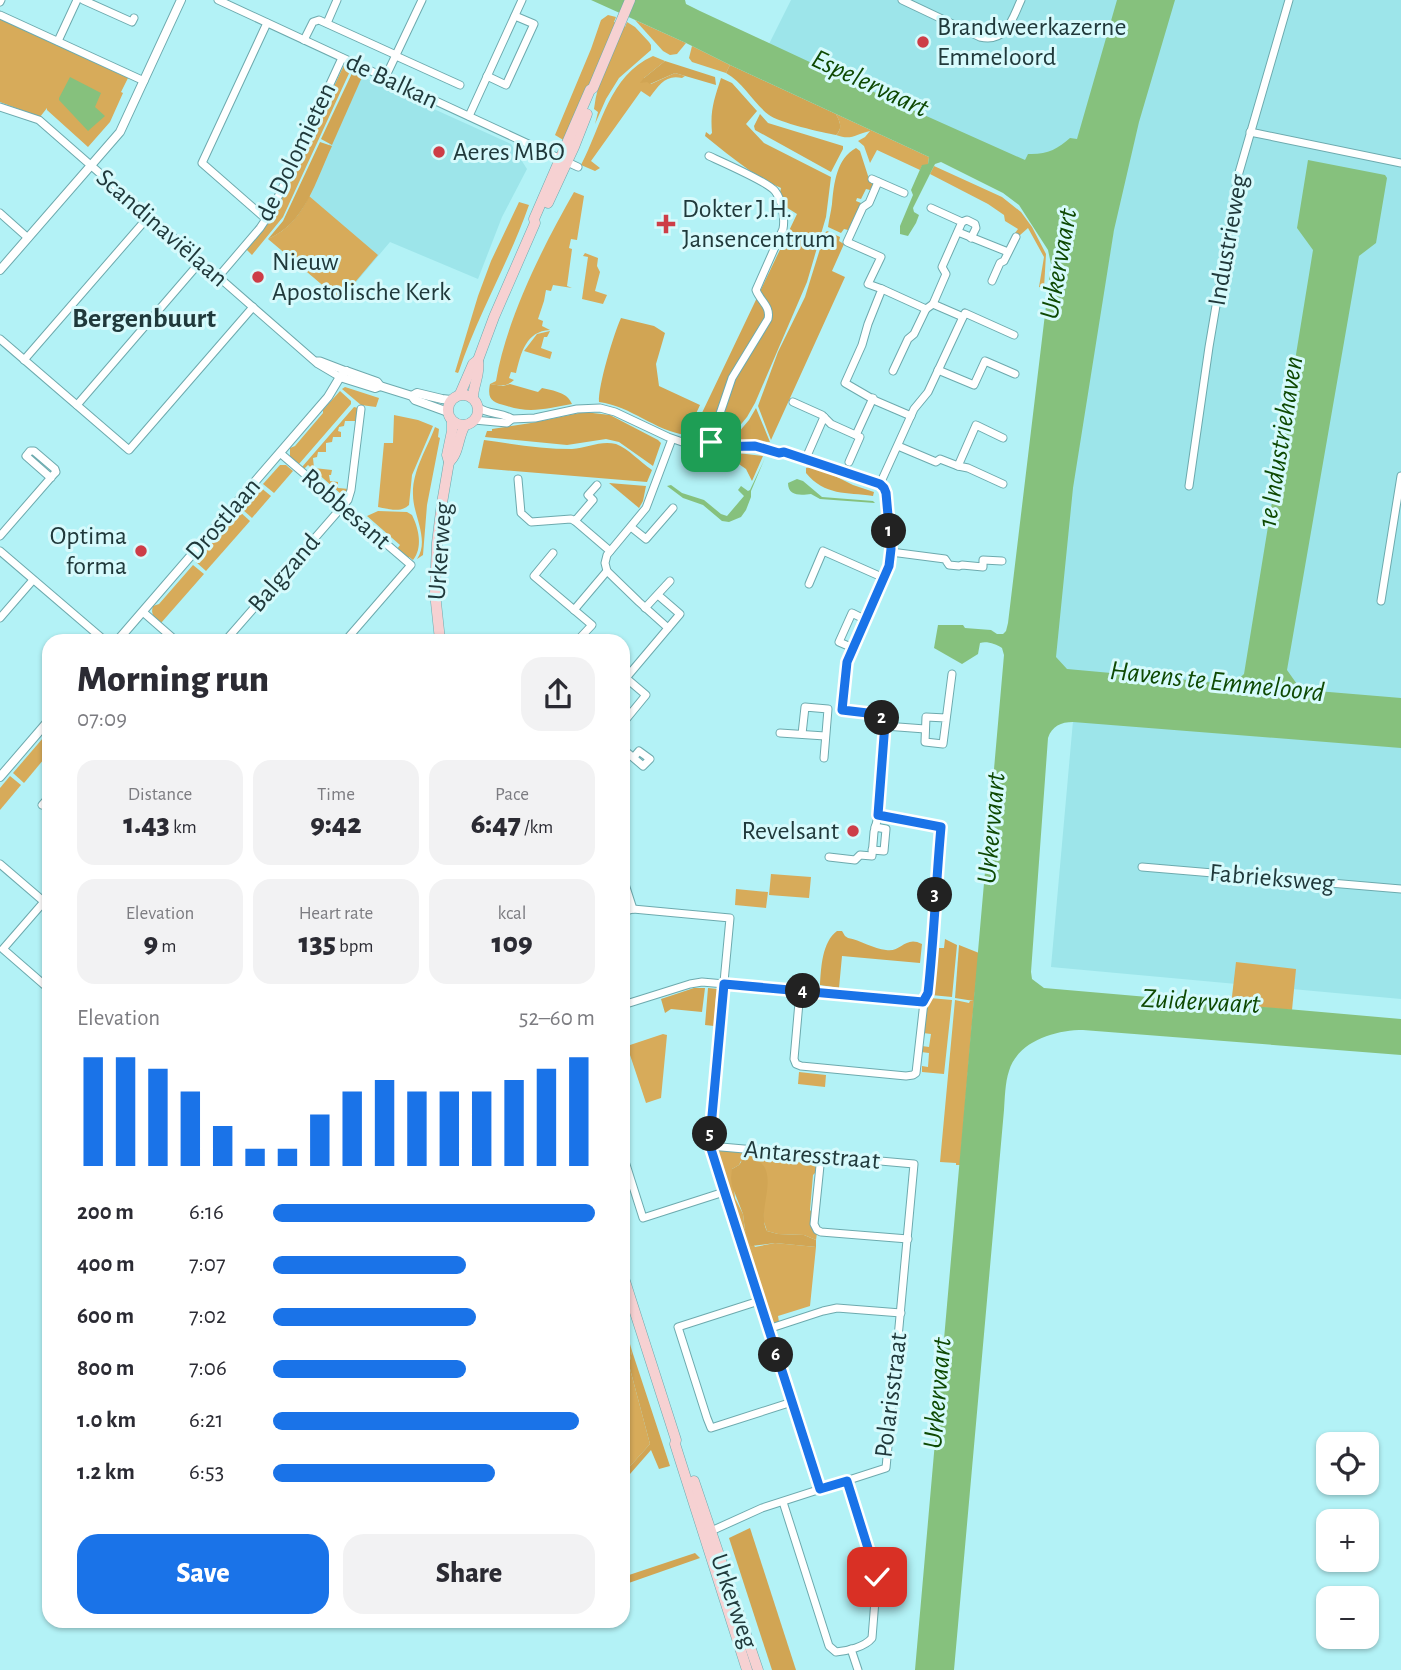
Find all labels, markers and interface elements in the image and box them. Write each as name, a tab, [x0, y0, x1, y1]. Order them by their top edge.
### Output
place label: Brandweerkazerne Emmeloord	[937, 14, 1127, 70]
marker: Brandweerkazerne Emmeloord	[915, 34, 931, 50]
water label: Espelervaart	[807, 45, 933, 124]
street label: de Balkan	[342, 48, 442, 114]
street label: de Dolomieten	[251, 79, 341, 225]
place label: Aeres MBO	[453, 139, 565, 165]
marker: Aeres MBO	[431, 144, 447, 160]
street label: Scandinaviëlaan	[91, 164, 233, 292]
street label: Industrieweg	[1204, 172, 1252, 308]
place label: Dokter J.H. Jansencentrum	[682, 196, 836, 252]
water label: Urkervaart	[1035, 206, 1083, 322]
marker: Dokter J.H. Jansencentrum	[656, 214, 676, 234]
place label: Nieuw Apostolische Kerk	[272, 249, 451, 305]
marker: Nieuw Apostolische Kerk	[250, 269, 266, 285]
district label: Bergenbuurt	[72, 305, 216, 333]
water label: 1e Industriehaven	[1254, 354, 1308, 530]
pin	[681, 412, 741, 472]
icon: arrive	[692, 423, 730, 461]
street label: Robbesant	[297, 464, 395, 554]
street label: Drostlaan	[181, 473, 265, 565]
street label: Urkerweg	[424, 501, 456, 601]
pin: 1	[872, 514, 906, 548]
text: 1	[885, 521, 892, 540]
place label: Optima forma	[50, 523, 127, 579]
street label: Balgzand	[243, 529, 325, 617]
marker: Optima forma	[133, 543, 149, 559]
button: share	[521, 657, 595, 731]
water label: Havens te Emmeloord	[1108, 657, 1326, 707]
text: Morning run	[77, 661, 269, 699]
pin: 2	[864, 700, 900, 736]
text: 07:09	[77, 708, 127, 731]
text: 2	[877, 708, 886, 727]
water label: Urkervaart	[973, 770, 1011, 885]
text: Distance	[128, 785, 192, 804]
text: Time	[317, 785, 355, 804]
text: Pace	[495, 785, 529, 804]
text: 1.43	[123, 809, 170, 839]
text: 9:42	[310, 809, 362, 839]
text: 6:47	[471, 809, 521, 839]
text: km	[170, 818, 197, 837]
text: /km	[521, 818, 553, 837]
place label: Revelsant	[741, 818, 839, 844]
marker: Revelsant	[845, 823, 861, 839]
street label: Fabrieksweg	[1208, 860, 1336, 896]
pin: 3	[918, 878, 953, 912]
text: 3	[930, 885, 939, 904]
text: Elevation	[126, 904, 194, 923]
text: Heart rate	[299, 904, 373, 923]
text: kcal	[498, 904, 526, 923]
text: 9	[143, 928, 158, 958]
text: 135	[299, 928, 336, 958]
text: 109	[491, 928, 533, 958]
text: m	[158, 937, 177, 956]
text: bpm	[336, 937, 373, 956]
pin: 4	[786, 974, 820, 1009]
text: 4	[798, 981, 807, 1000]
water label: Zuidervaart	[1141, 985, 1262, 1019]
text: Elevation	[77, 1007, 160, 1030]
text: 52–60 m	[519, 1007, 595, 1030]
pin: 5	[692, 1116, 728, 1152]
text: 5	[705, 1124, 714, 1143]
street label: Antaresstraat	[743, 1136, 881, 1174]
text: 200 m	[77, 1201, 134, 1224]
text: 6:16	[189, 1201, 224, 1224]
text: 400 m	[77, 1253, 135, 1276]
text: 7:07	[189, 1253, 226, 1276]
text: 600 m	[77, 1305, 134, 1328]
text: 7:02	[189, 1305, 226, 1328]
street label: Polarisstraat	[870, 1331, 912, 1459]
water label: Urkervaart	[919, 1335, 957, 1450]
pin: 6	[758, 1338, 794, 1372]
text: 6	[771, 1345, 780, 1364]
text: 800 m	[77, 1357, 134, 1380]
text: 7:06	[189, 1357, 227, 1380]
text: 1.0 km	[77, 1409, 136, 1432]
text: 6:21	[189, 1409, 223, 1432]
map controls	[1316, 1432, 1379, 1649]
button: locate	[1316, 1432, 1379, 1495]
text: 1.2 km	[77, 1461, 135, 1484]
text: 6:53	[189, 1461, 224, 1484]
button: +	[1316, 1509, 1379, 1572]
button: Save	[77, 1534, 329, 1614]
button: Share	[343, 1534, 595, 1614]
pin	[847, 1547, 907, 1607]
street label: Urkerweg	[706, 1550, 762, 1652]
icon: check	[858, 1558, 896, 1596]
button: −	[1316, 1586, 1379, 1649]

